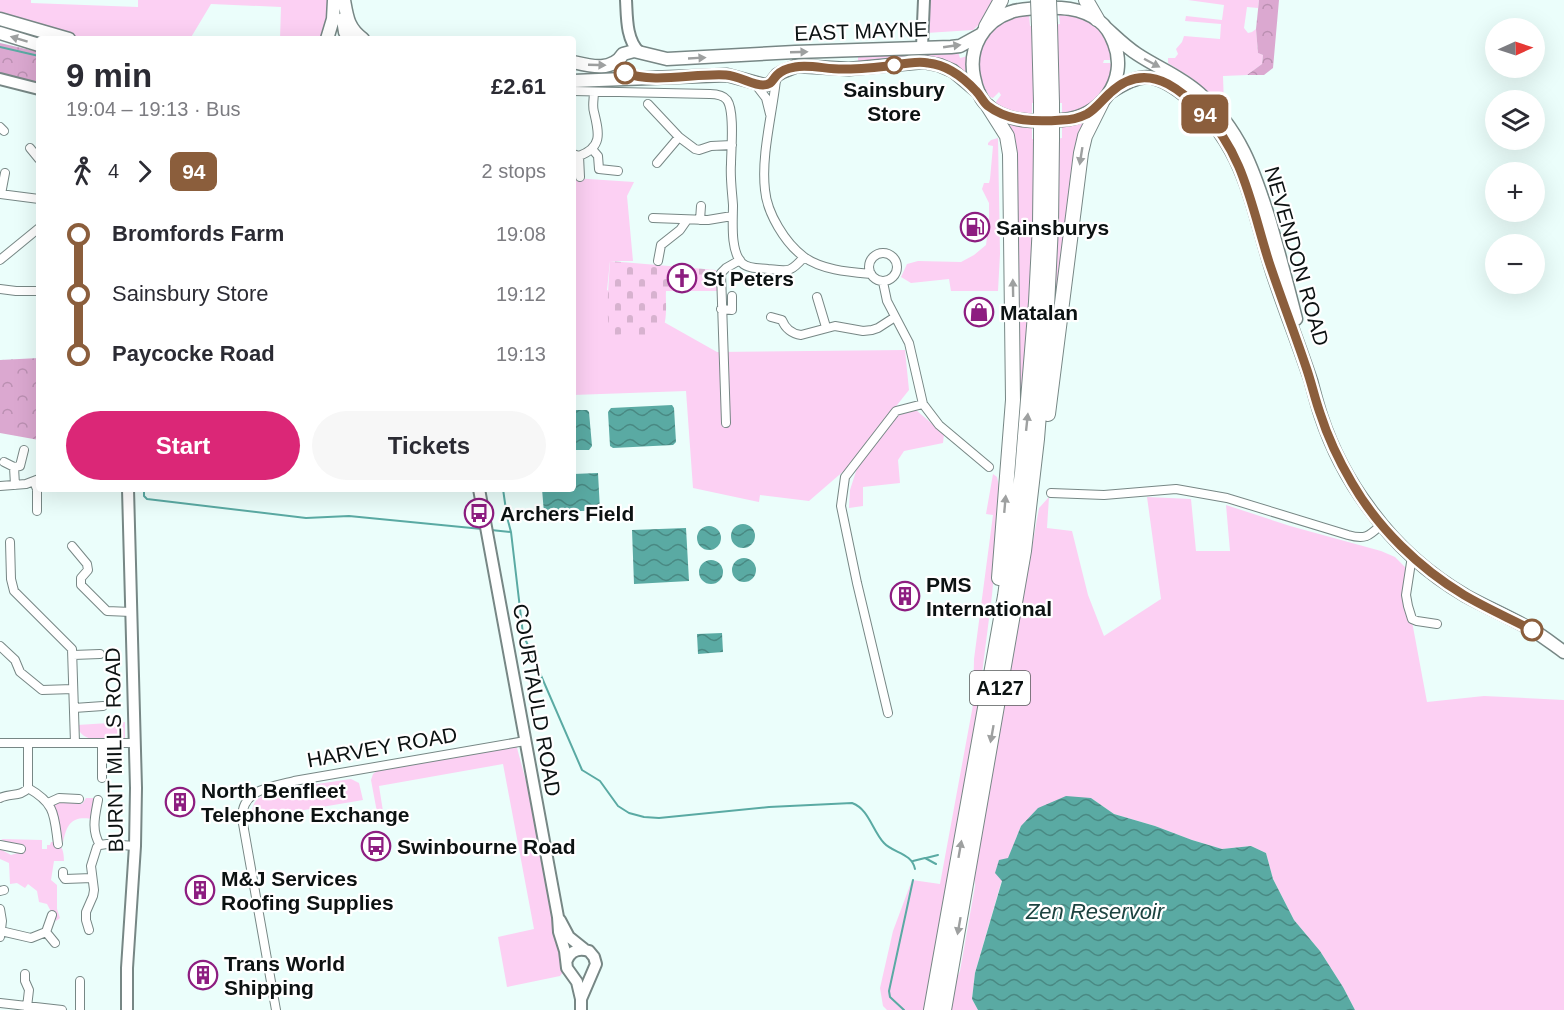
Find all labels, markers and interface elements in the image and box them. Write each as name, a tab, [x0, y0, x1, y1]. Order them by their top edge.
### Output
street label: EAST MAYNE	[794, 17, 928, 45]
north arrow	[1485, 18, 1545, 78]
map controls	[1485, 18, 1545, 294]
one-way arrow	[10, 34, 28, 43]
one-way arrow	[943, 42, 962, 51]
one-way arrow	[789, 47, 808, 57]
one-way arrow	[687, 53, 706, 62]
marker: Sainsbury Store	[885, 56, 903, 74]
text: 9 min	[66, 57, 152, 94]
one-way arrow	[1144, 58, 1161, 67]
one-way arrow	[588, 61, 607, 70]
unlabelled marker	[614, 62, 636, 84]
text: £2.61	[491, 74, 546, 99]
place label: Sainsbury Store	[843, 78, 945, 125]
button: layers	[1485, 90, 1545, 150]
line badge: 94	[1178, 94, 1232, 134]
text: 19:04 – 19:13 · Bus	[66, 98, 241, 120]
text: 94	[1193, 103, 1217, 126]
one-way arrow	[1076, 147, 1085, 166]
icon: walk	[66, 155, 99, 188]
icon: forward	[128, 155, 161, 188]
text: 4	[108, 160, 119, 182]
text: 94	[182, 160, 205, 183]
text: 2 stops	[482, 160, 546, 182]
button: +	[1485, 162, 1545, 222]
street label: NEVENDON ROAD	[1260, 164, 1334, 348]
fuel station icon: Sainsburys	[959, 211, 991, 243]
place label: Sainsburys	[996, 216, 1109, 239]
text: Bromfords Farm	[112, 221, 284, 246]
text: 19:08	[496, 223, 546, 245]
button: −	[1485, 234, 1545, 294]
church icon: St Peters	[666, 262, 698, 294]
place label: St Peters	[703, 267, 794, 290]
one-way arrow	[1008, 279, 1017, 298]
text: Sainsbury Store	[112, 281, 269, 306]
text: 19:12	[496, 283, 546, 305]
shop icon: Matalan	[963, 296, 995, 328]
place label: Matalan	[1000, 301, 1078, 324]
text: Paycocke Road	[112, 341, 275, 366]
text: 19:13	[496, 343, 546, 365]
button: Start	[66, 411, 300, 480]
button: Tickets	[312, 411, 546, 480]
one-way arrow	[1022, 412, 1032, 431]
one-way arrow	[1001, 494, 1010, 513]
bus stop icon: Archers Field	[463, 497, 495, 529]
place label: Archers Field	[500, 502, 634, 525]
place label: PMS International	[926, 573, 1052, 620]
building icon: PMS International	[889, 580, 921, 612]
street label: COURTAULD ROAD	[509, 602, 565, 798]
unlabelled marker	[1521, 619, 1543, 641]
street label: BURNT MILLS ROAD	[101, 647, 127, 853]
road number: A127	[970, 671, 1030, 705]
street label: HARVEY ROAD	[305, 722, 459, 772]
one-way arrow	[987, 724, 996, 743]
place label: North Benfleet Telephone Exchange	[201, 779, 410, 826]
building icon: North Benfleet Telephone Exchange	[164, 786, 196, 818]
bus stop icon: Swinbourne Road	[360, 830, 392, 862]
place label: Swinbourne Road	[397, 835, 576, 858]
one-way arrow	[956, 839, 965, 858]
place label: M&J Services Roofing Supplies	[221, 867, 394, 914]
building icon: M&J Services Roofing Supplies	[184, 874, 216, 906]
water label: Zen Reservoir	[1025, 899, 1166, 924]
one-way arrow	[954, 916, 963, 935]
place label: Trans World Shipping	[224, 952, 345, 999]
building icon: Trans World Shipping	[187, 959, 219, 991]

